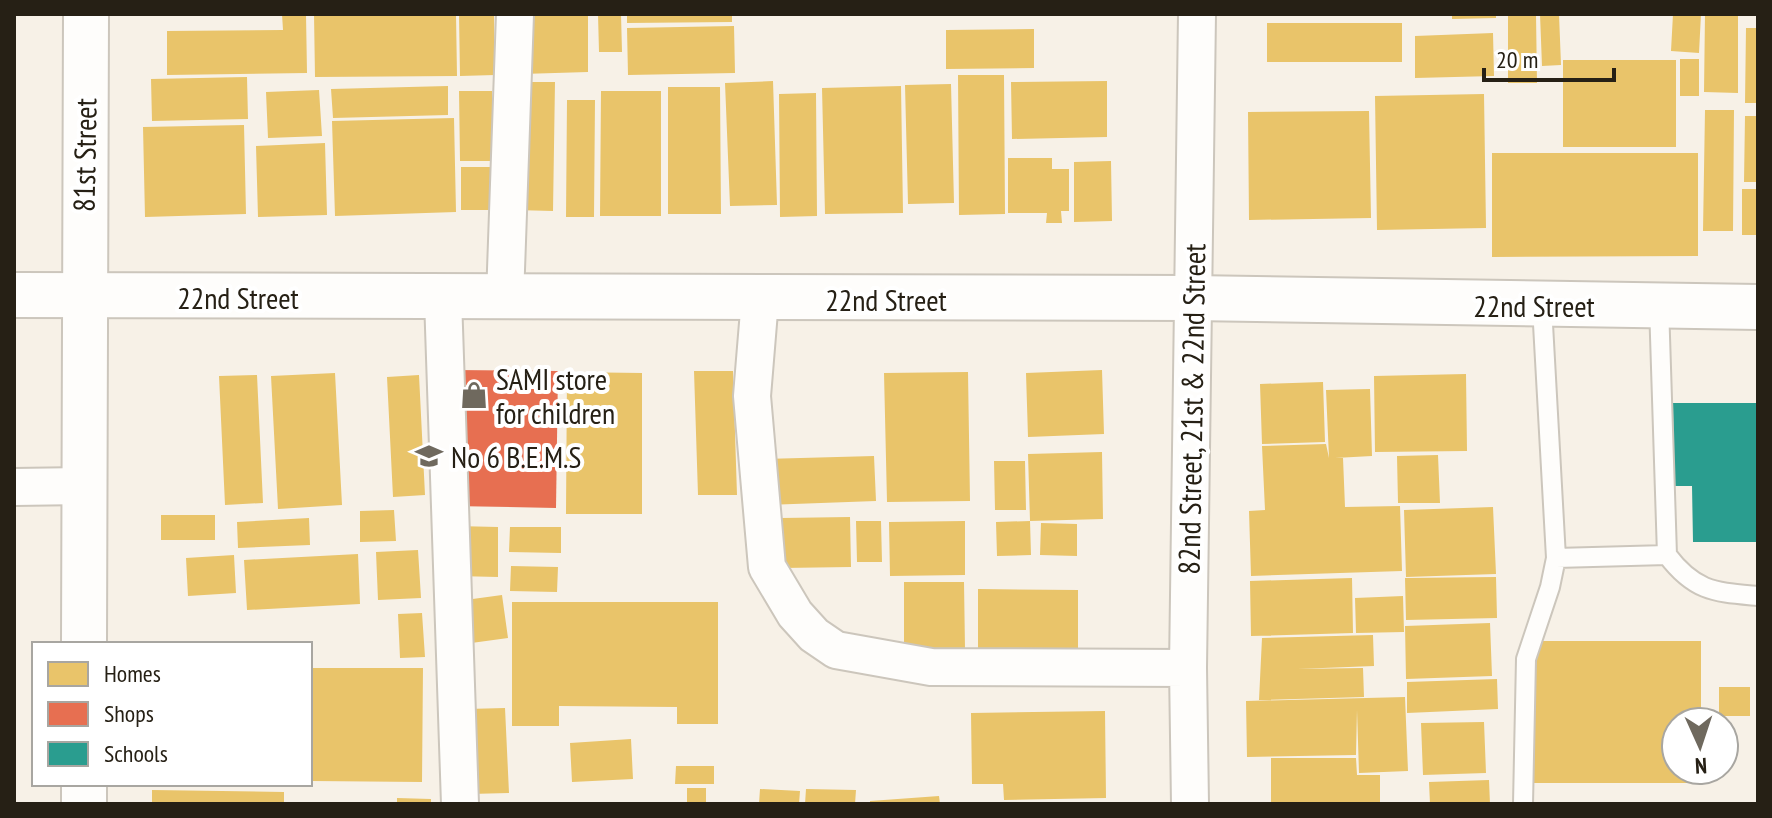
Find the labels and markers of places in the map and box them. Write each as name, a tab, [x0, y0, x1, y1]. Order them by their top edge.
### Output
place label: SAMI store for children	[496, 359, 615, 432]
shop icon: SAMI store for children	[459, 380, 489, 410]
place label: No 6 B.E.M.S	[451, 437, 581, 476]
school or university icon: No 6 B.E.M.S	[414, 441, 444, 471]

